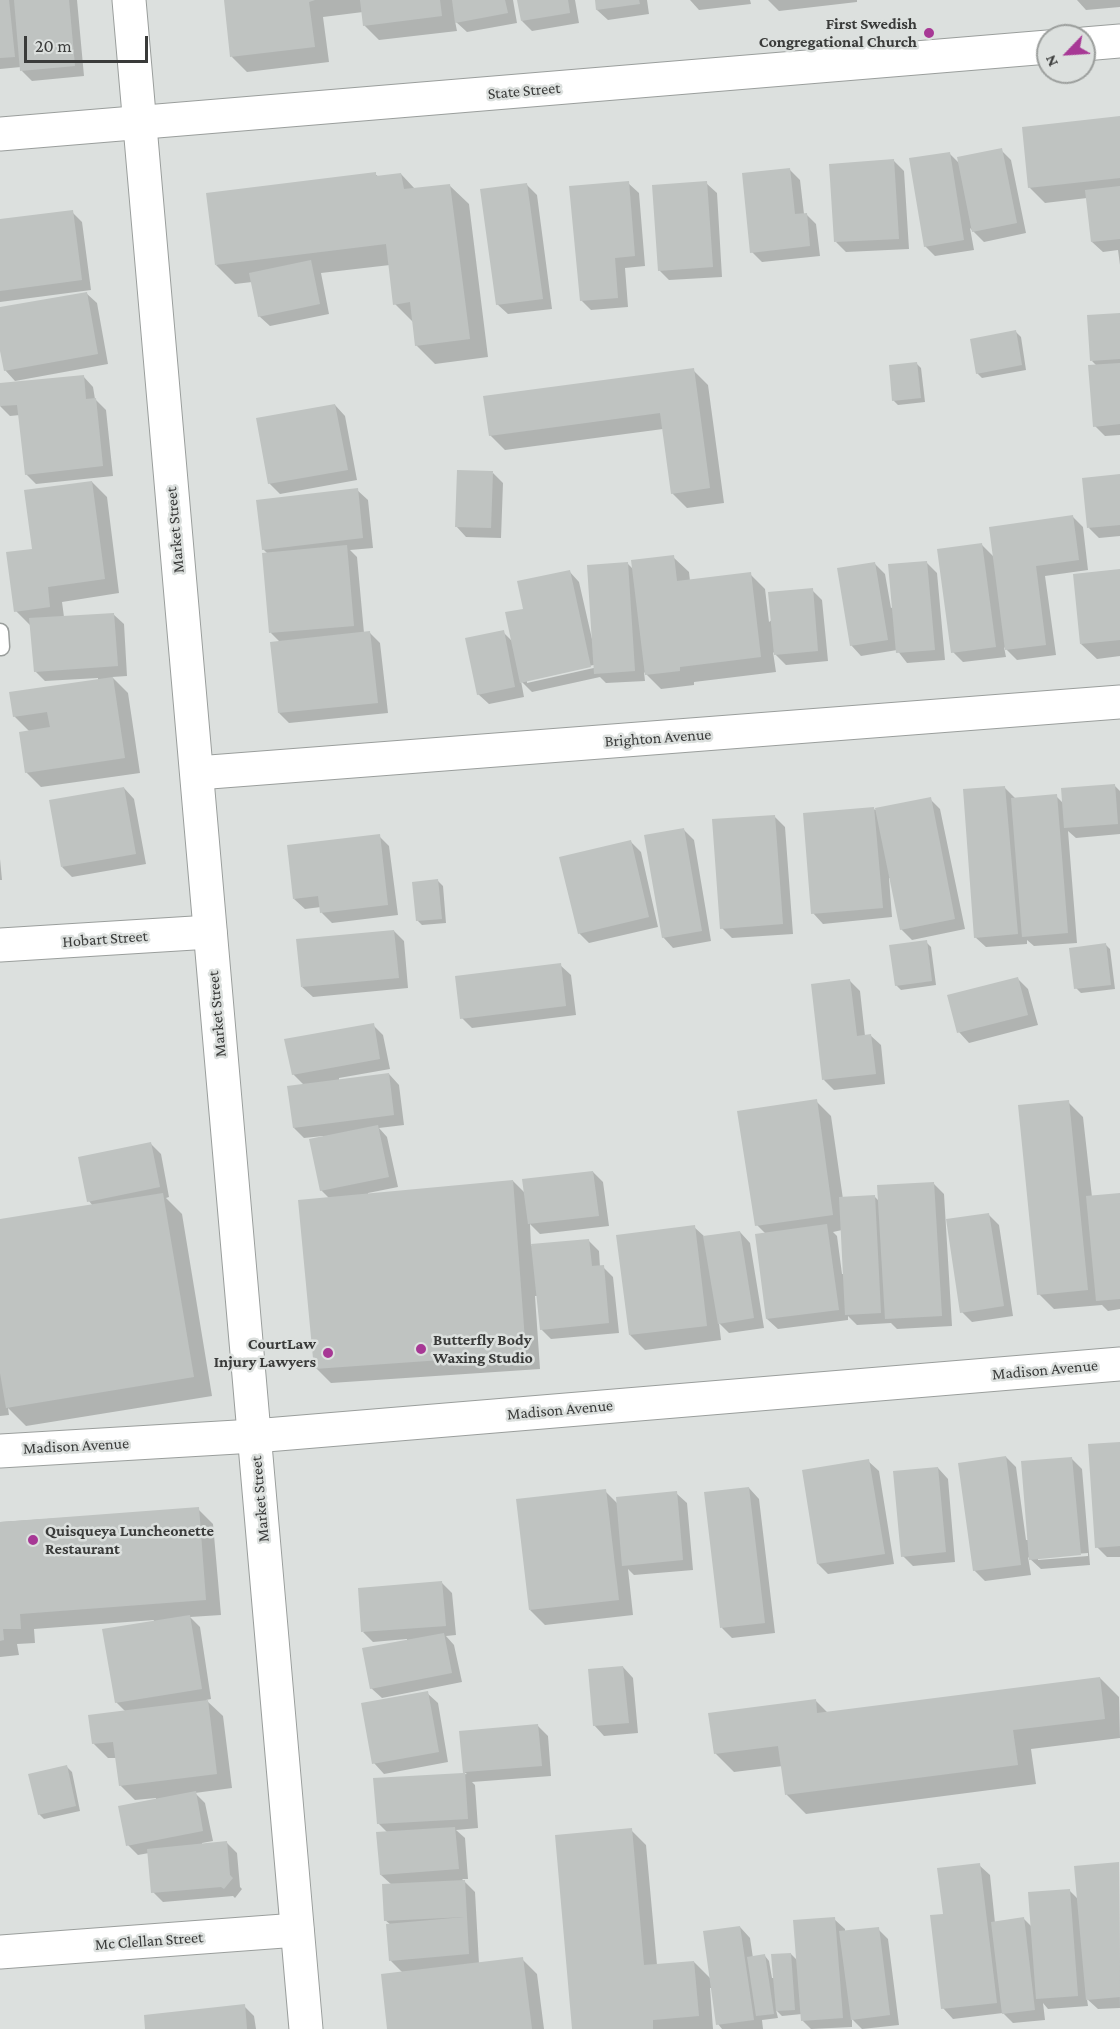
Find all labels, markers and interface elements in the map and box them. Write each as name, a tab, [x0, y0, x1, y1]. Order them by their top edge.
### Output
place label: First Swedish Congregational Church	[759, 14, 917, 52]
scale bar	[27, 24, 152, 62]
north arrow	[1036, 24, 1096, 84]
marker: First Swedish Congregational Church	[922, 26, 936, 40]
text: 20 m	[35, 36, 72, 56]
text: N	[1041, 52, 1061, 70]
street label: State Street	[487, 78, 561, 104]
street label: Market Street	[162, 486, 188, 574]
street label: Brighton Avenue	[604, 725, 712, 751]
street label: Hobart Street	[62, 926, 148, 952]
street label: Market Street	[204, 970, 230, 1058]
place label: Butterfly Body Waxing Studio	[433, 1330, 533, 1368]
place label: CourtLaw Injury Lawyers	[214, 1334, 316, 1372]
marker: Butterfly Body Waxing Studio	[414, 1342, 428, 1356]
marker: CourtLaw Injury Lawyers	[321, 1346, 335, 1360]
street label: Madison Avenue	[991, 1356, 1099, 1384]
street label: Madison Avenue	[506, 1396, 614, 1424]
street label: Madison Avenue	[22, 1434, 130, 1458]
street label: Market Street	[247, 1455, 273, 1543]
place label: Quisqueya Luncheonette Restaurant	[45, 1521, 214, 1559]
marker: Quisqueya Luncheonette Restaurant	[26, 1533, 40, 1547]
street label: Mc Clellan Street	[94, 1928, 204, 1954]

